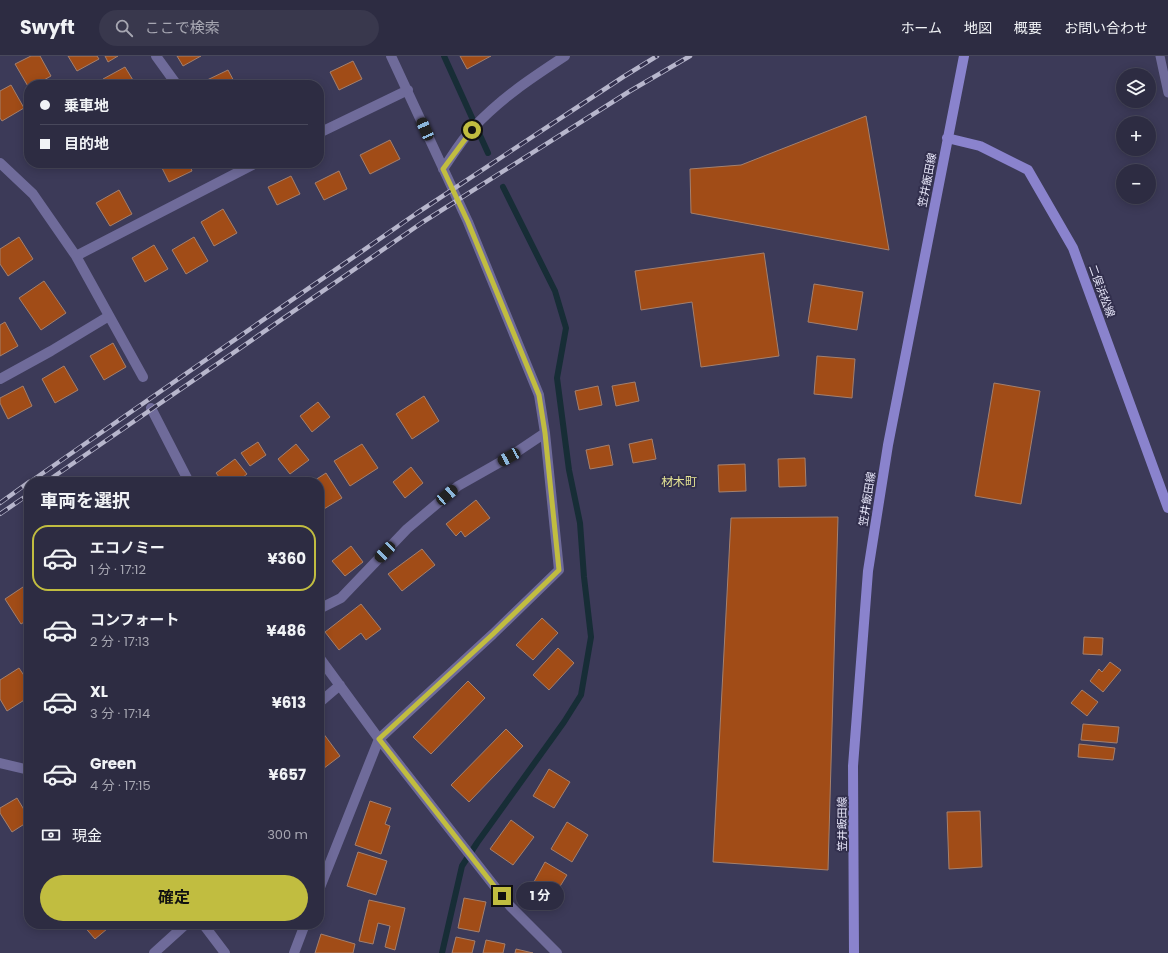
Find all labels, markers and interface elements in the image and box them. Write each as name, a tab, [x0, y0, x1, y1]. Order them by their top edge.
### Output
search box	[99, 10, 379, 46]
text: Swyft	[20, 14, 75, 41]
icon: search	[113, 17, 135, 39]
text: ここで検索	[145, 17, 220, 38]
text: ホーム	[900, 18, 942, 38]
text: 地図	[964, 18, 992, 38]
text: 概要	[1014, 18, 1042, 38]
text: お問い合わせ	[1064, 18, 1148, 38]
map controls	[1116, 68, 1156, 204]
button: layers	[1116, 68, 1156, 108]
text: 乗車地	[64, 95, 109, 116]
car	[415, 116, 435, 142]
button: +	[1116, 116, 1156, 156]
route start	[463, 121, 481, 139]
text: 目的地	[64, 133, 109, 154]
street label: 笠井飯田線	[914, 151, 940, 209]
button: −	[1116, 164, 1156, 204]
street label: 二俣浜松線	[1085, 262, 1119, 320]
car	[496, 446, 522, 468]
street label: 笠井飯田線	[855, 471, 879, 527]
district label: 材木町	[661, 473, 697, 490]
car	[434, 483, 460, 507]
text: 車両を選択	[40, 488, 130, 513]
text: エコノミー	[90, 537, 165, 558]
car	[372, 539, 398, 565]
icon: car	[42, 540, 78, 576]
text: ¥360	[268, 548, 306, 569]
text: 1 分 · 17:12	[90, 560, 146, 579]
text: コンフォート	[90, 609, 180, 630]
icon: car	[42, 612, 78, 648]
text: ¥486	[267, 620, 306, 641]
text: 2 分 · 17:13	[90, 632, 150, 651]
text: XL	[90, 681, 108, 702]
icon: car	[42, 684, 78, 720]
text: ¥613	[272, 692, 306, 713]
text: 3 分 · 17:14	[90, 704, 150, 723]
text: Green	[90, 753, 136, 774]
icon: car	[42, 756, 78, 792]
text: ¥657	[269, 764, 306, 785]
text: 4 分 · 17:15	[90, 776, 151, 795]
street label: 笠井飯田線	[834, 797, 850, 852]
icon: cash	[40, 824, 62, 846]
text: 現金	[72, 825, 102, 846]
text: 300 m	[267, 825, 308, 844]
button: 確定	[40, 875, 308, 921]
callout: 1 分	[516, 882, 564, 910]
text: 1 分	[530, 886, 550, 905]
route end	[493, 887, 511, 905]

